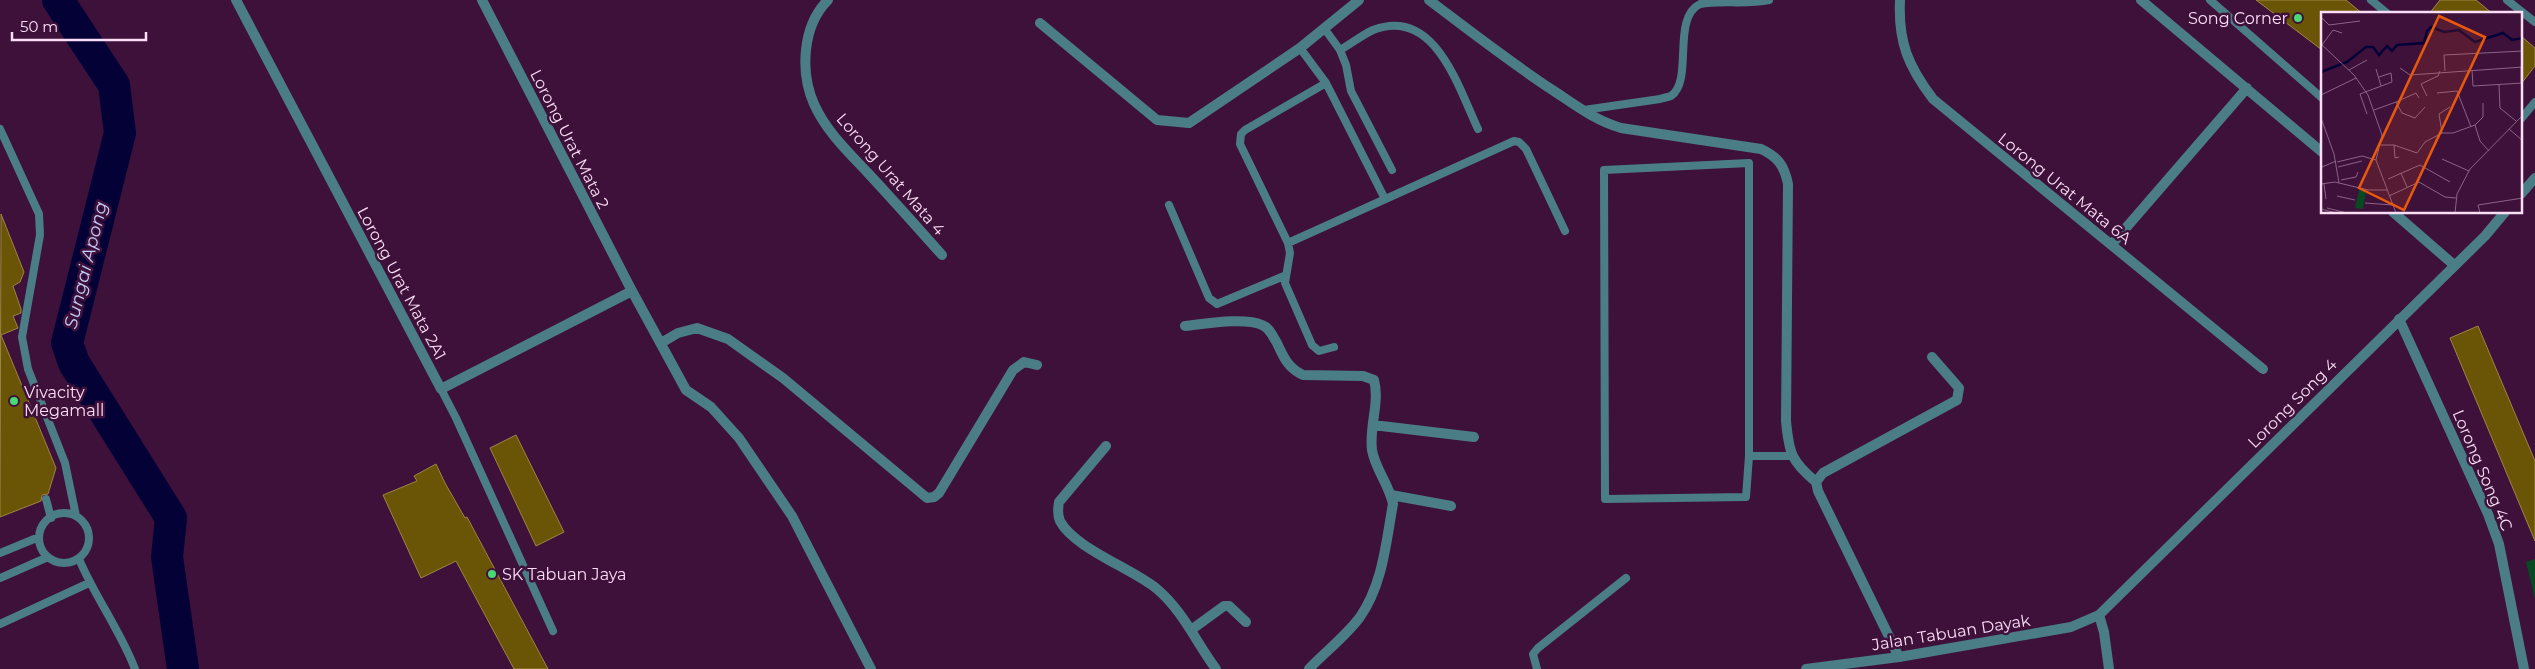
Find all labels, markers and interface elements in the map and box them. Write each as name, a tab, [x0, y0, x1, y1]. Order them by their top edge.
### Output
place label: Song Corner	[2188, 9, 2288, 28]
scale bar	[12, 10, 146, 42]
marker: Song Corner	[2292, 12, 2304, 24]
inset map	[2321, 12, 2522, 214]
text: 50 m	[20, 17, 58, 36]
street label: Lorong Urat Mata 2	[526, 66, 613, 212]
street label: Lorong Urat Mata 4	[833, 110, 949, 239]
street label: Lorong Urat Mata 6A	[1994, 129, 2136, 248]
water label: Sungai Apong	[60, 199, 112, 331]
street label: Lorong Urat Mata 2A1	[353, 204, 450, 363]
street label: Lorong Song 4	[2244, 355, 2341, 452]
place label: Vivacity Megamall	[24, 383, 104, 420]
marker: Vivacity Megamall	[8, 395, 20, 407]
street label: Lorong Song 4C	[2449, 407, 2517, 533]
place label: SK Tabuan Jaya	[502, 565, 627, 584]
marker: SK Tabuan Jaya	[486, 568, 498, 580]
street label: Jalan Tabuan Dayak	[1870, 611, 2032, 655]

